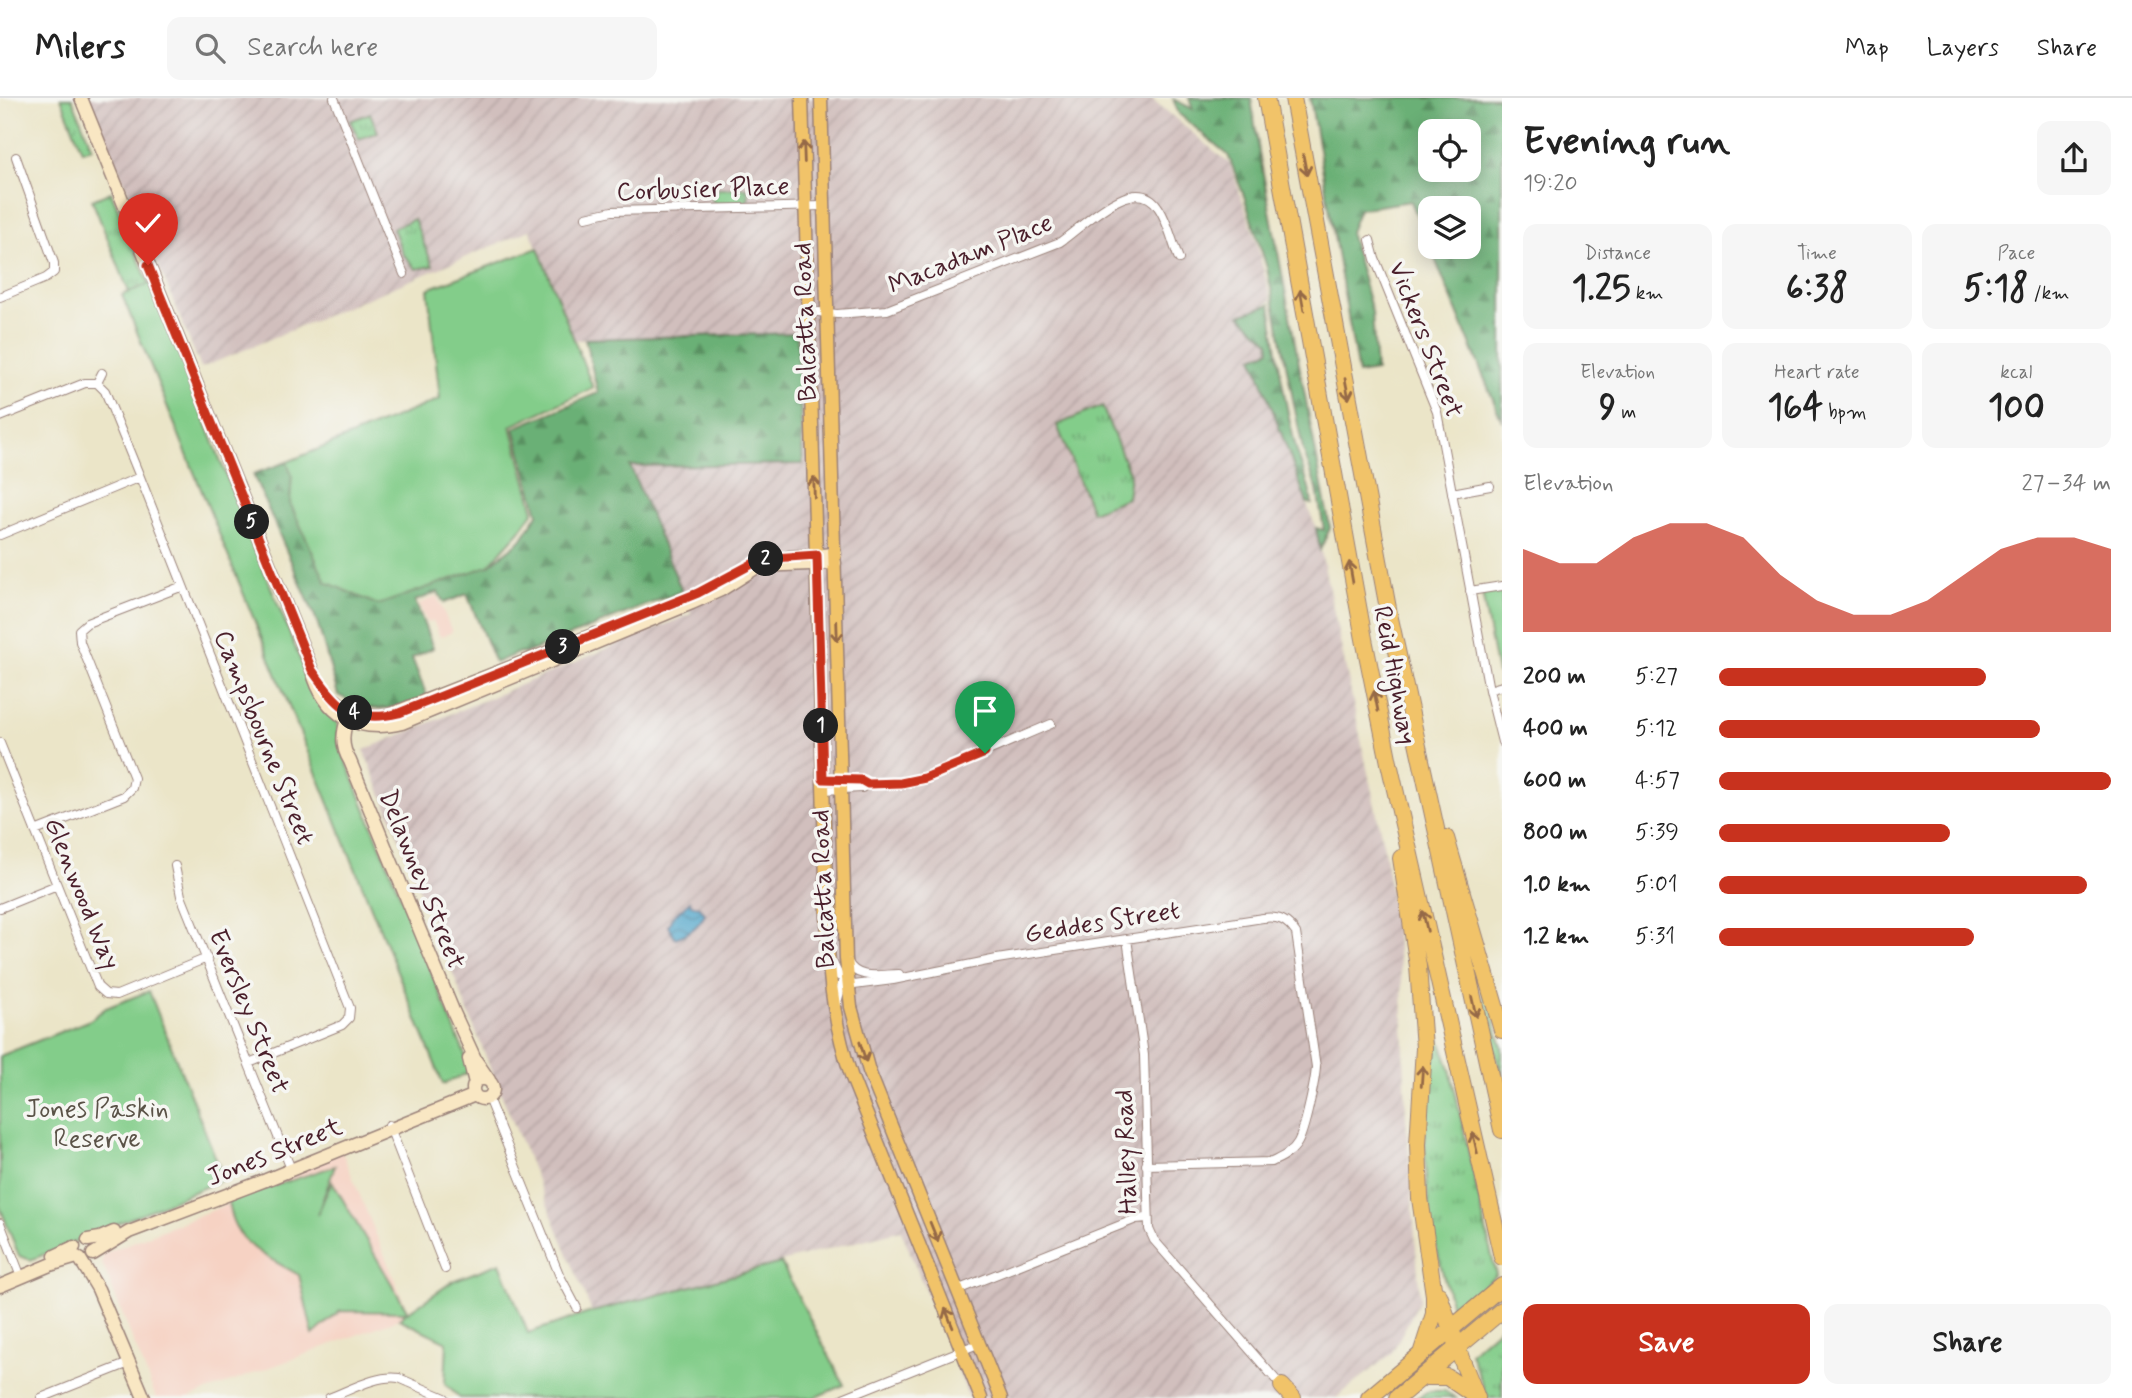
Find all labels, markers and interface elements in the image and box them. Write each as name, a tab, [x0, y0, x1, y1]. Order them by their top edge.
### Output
search box	[167, 17, 657, 80]
text: Milers	[35, 26, 125, 70]
icon: search	[191, 29, 229, 67]
text: Search here	[247, 31, 378, 65]
text: Map	[1845, 33, 1889, 64]
text: Layers	[1927, 33, 1999, 64]
text: Share	[2037, 33, 2097, 64]
text: Evening run	[1523, 118, 1730, 167]
map controls	[1418, 119, 1481, 259]
button: locate	[1418, 119, 1481, 182]
button: share	[2037, 121, 2111, 195]
one-way arrow	[797, 141, 810, 164]
one-way arrow	[1299, 153, 1313, 176]
text: 19:20	[1523, 169, 1578, 199]
street label: Corbusier Place	[616, 170, 790, 210]
pin	[118, 193, 178, 265]
button: layers	[1418, 196, 1481, 259]
icon: check	[129, 204, 167, 242]
street label: Macadam Place	[884, 206, 1058, 303]
text: Distance	[1584, 241, 1651, 266]
text: Time	[1797, 241, 1837, 266]
text: Pace	[1997, 241, 2035, 266]
street label: Balcatta Road	[786, 242, 826, 402]
street label: Vickers Street	[1380, 257, 1471, 423]
text: 1.25	[1572, 266, 1631, 312]
text: 6:38	[1786, 266, 1848, 312]
text: 5:18	[1963, 266, 2028, 312]
text: km	[1631, 281, 1663, 306]
text: /km	[2028, 281, 2069, 306]
one-way arrow	[1295, 289, 1308, 312]
text: Elevation	[1580, 360, 1655, 385]
text: Heart rate	[1774, 360, 1860, 385]
text: kcal	[2000, 360, 2032, 385]
one-way arrow	[1341, 377, 1354, 400]
text: 9	[1599, 385, 1616, 431]
text: 164	[1767, 385, 1823, 431]
text: 100	[1988, 385, 2045, 431]
text: m	[1616, 400, 1636, 425]
text: bpm	[1823, 400, 1867, 425]
text: Elevation	[1523, 469, 1614, 499]
text: 27–34 m	[2022, 469, 2111, 499]
one-way arrow	[808, 475, 821, 498]
pin: 5	[234, 504, 270, 540]
text: 5	[246, 509, 257, 534]
pin: 2	[748, 542, 784, 576]
text: 2	[761, 546, 770, 571]
one-way arrow	[1344, 561, 1358, 584]
street label: Reid Highway	[1362, 603, 1424, 748]
one-way arrow	[830, 619, 843, 642]
street label: Campsbourne Street	[205, 626, 322, 850]
pin: 3	[546, 630, 580, 664]
text: 3	[558, 634, 567, 659]
text: 200 m	[1523, 662, 1586, 692]
text: 5:27	[1635, 662, 1678, 692]
pin	[955, 681, 1015, 753]
one-way arrow	[1369, 690, 1383, 713]
icon: arrive	[966, 692, 1004, 730]
pin: 4	[338, 696, 372, 730]
text: 4	[349, 700, 360, 725]
pin: 1	[804, 708, 838, 744]
text: 1	[816, 713, 825, 738]
text: 400 m	[1523, 714, 1588, 744]
text: 5:12	[1635, 714, 1677, 744]
text: 600 m	[1523, 766, 1586, 796]
text: 4:57	[1635, 766, 1680, 796]
street label: Delawney Street	[370, 785, 473, 974]
street label: Balcatta Road	[804, 809, 844, 969]
street label: Glenwood Way	[35, 813, 127, 975]
text: 800 m	[1523, 818, 1587, 848]
text: 5:39	[1635, 818, 1679, 848]
text: 1.0 km	[1523, 870, 1591, 900]
text: 5:01	[1635, 870, 1678, 900]
street label: Geddes Street	[1022, 894, 1182, 952]
one-way arrow	[1418, 910, 1431, 933]
text: 1.2 km	[1523, 922, 1589, 952]
text: 5:31	[1635, 922, 1675, 952]
street label: Eversley Street	[200, 924, 297, 1099]
one-way arrow	[1468, 995, 1482, 1018]
one-way arrow	[857, 1041, 870, 1063]
one-way arrow	[1416, 1065, 1429, 1088]
street label: Halley Road	[1108, 1089, 1146, 1215]
park label: Jones Paskin Reserve	[25, 1093, 169, 1157]
street label: Jones Street	[202, 1110, 347, 1195]
one-way arrow	[1468, 1132, 1482, 1155]
one-way arrow	[928, 1221, 941, 1242]
button: Save	[1523, 1304, 1810, 1384]
button: Share	[1824, 1304, 2111, 1384]
one-way arrow	[942, 1307, 955, 1329]

